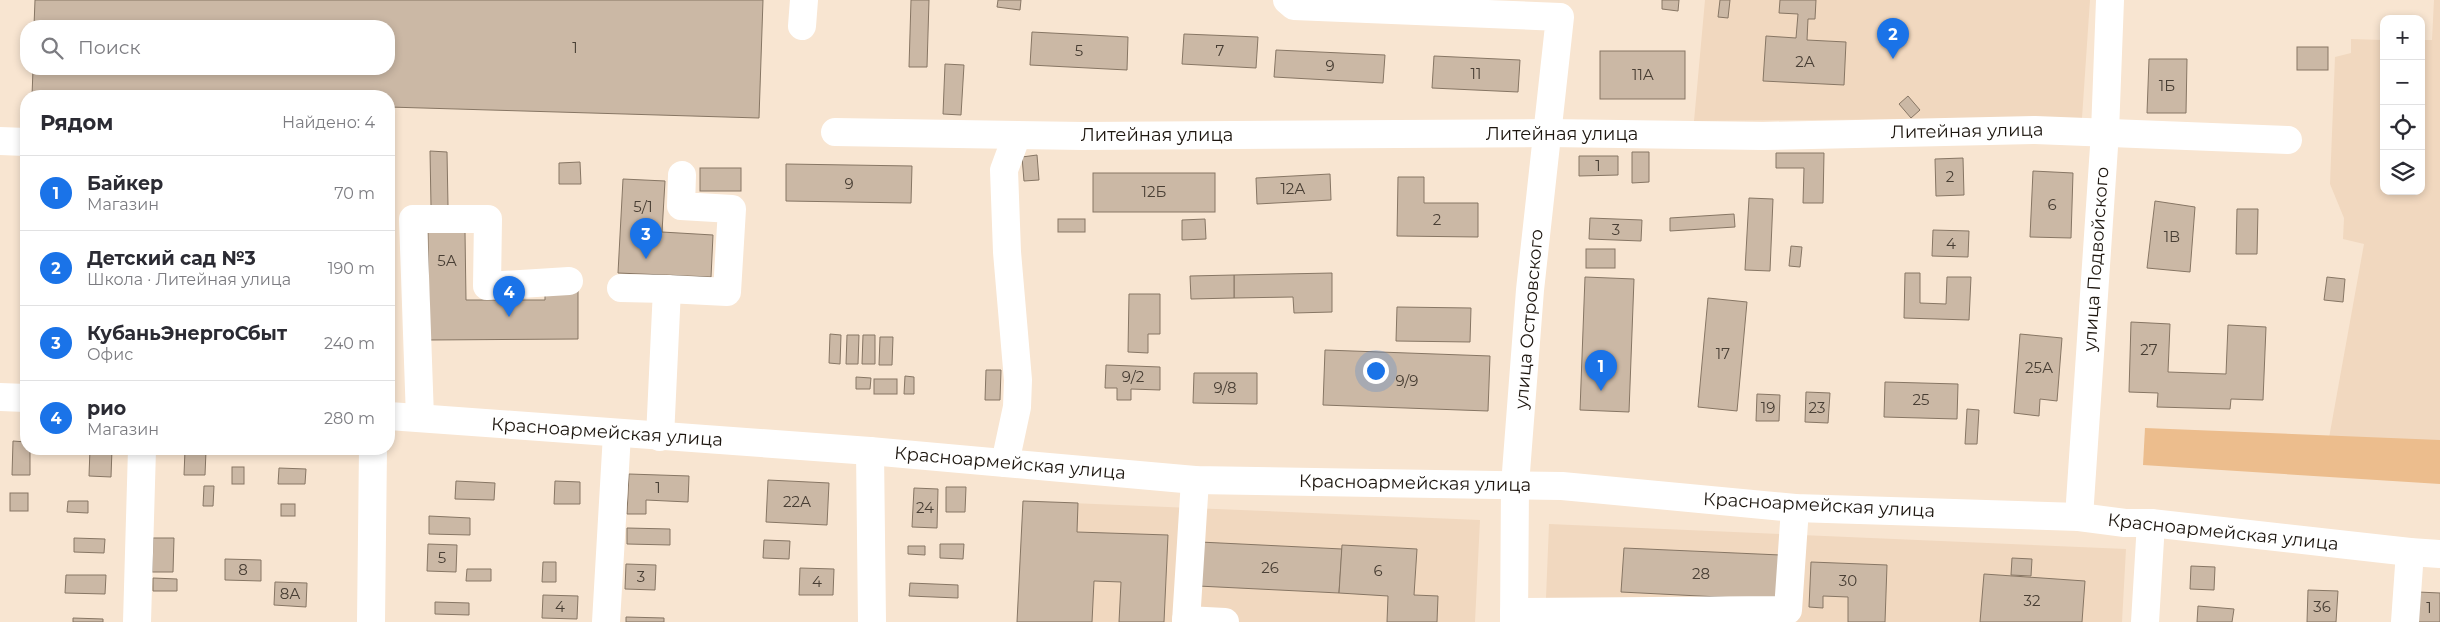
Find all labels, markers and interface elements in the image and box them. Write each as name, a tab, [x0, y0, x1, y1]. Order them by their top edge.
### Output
map controls	[2380, 15, 2425, 195]
button: +	[2380, 15, 2425, 60]
pin: 2	[1877, 18, 1909, 59]
search box	[20, 20, 395, 75]
icon: search	[38, 34, 66, 62]
text: Поиск	[78, 36, 141, 59]
house number: 1	[572, 38, 578, 57]
house number: 5	[1075, 41, 1083, 60]
house number: 7	[1216, 41, 1225, 60]
house number: 2А	[1795, 52, 1815, 71]
house number: 9	[1325, 56, 1335, 75]
button: −	[2380, 60, 2425, 105]
house number: 11	[1471, 64, 1481, 83]
house number: 11А	[1632, 65, 1654, 84]
house number: 1Б	[2159, 76, 2175, 95]
button: locate	[2380, 105, 2425, 150]
text: Рядом	[40, 110, 113, 135]
text: Найдено: 4	[282, 113, 375, 132]
street label: Литейная улица	[1891, 119, 2043, 143]
street label: Литейная улица	[1486, 123, 1638, 145]
street label: Литейная улица	[1081, 124, 1233, 146]
button: layers	[2380, 150, 2425, 195]
house number: 1	[1595, 156, 1601, 175]
street label: улица Подвойского	[2079, 166, 2113, 353]
house number: 2	[1946, 167, 1954, 186]
text: Байкер	[87, 172, 163, 195]
house number: 9	[844, 174, 854, 193]
house number: 12А	[1280, 179, 1306, 198]
house number: 12Б	[1142, 182, 1167, 201]
text: 1	[53, 184, 59, 203]
text: 70 m	[334, 184, 375, 203]
text: Магазин	[87, 195, 159, 214]
house number: 6	[2047, 195, 2057, 214]
house number: 5/1	[633, 197, 653, 216]
house number: 2	[1433, 210, 1441, 229]
pin: 3	[630, 218, 662, 259]
house number: 3	[1612, 220, 1620, 239]
house number: 1В	[2164, 227, 2180, 246]
street label: улица Островского	[1510, 228, 1548, 411]
house number: 4	[1946, 234, 1956, 253]
text: Детский сад №3	[87, 247, 256, 270]
house number: 5А	[437, 251, 457, 270]
text: 2	[51, 259, 61, 278]
text: 190 m	[328, 259, 375, 278]
text: Школа · Литейная улица	[87, 270, 291, 289]
pin: 4	[493, 276, 525, 317]
text: КубаньЭнергоСбыт	[87, 322, 287, 345]
text: 3	[51, 334, 61, 353]
text: 240 m	[324, 334, 375, 353]
house number: 27	[2140, 340, 2158, 359]
house number: 17	[1716, 344, 1730, 363]
text: Офис	[87, 345, 133, 364]
pin: 1	[1585, 350, 1617, 391]
your location	[1363, 358, 1389, 384]
house number: 25А	[2025, 358, 2053, 377]
house number: 9/2	[1122, 367, 1144, 386]
house number: 9/9	[1396, 371, 1419, 390]
house number: 9/8	[1213, 378, 1237, 397]
house number: 25	[1912, 390, 1930, 409]
text: рио	[87, 397, 126, 420]
house number: 19	[1761, 398, 1775, 417]
house number: 23	[1809, 398, 1825, 417]
text: 4	[50, 409, 62, 428]
text: 280 m	[324, 409, 375, 428]
street label: Красноармейская улица	[490, 413, 724, 451]
text: Магазин	[87, 420, 159, 439]
street label: Красноармейская улица	[893, 442, 1127, 484]
street label: Красноармейская улица	[1299, 470, 1531, 496]
house number: 1	[655, 478, 661, 497]
street label: Красноармейская улица	[1702, 488, 1936, 522]
house number: 22А	[783, 492, 811, 511]
house number: 24	[916, 498, 934, 517]
street label: Красноармейская улица	[2106, 509, 2340, 555]
house number: 5	[438, 548, 446, 567]
house number: 26	[1261, 558, 1279, 577]
house number: 8	[238, 560, 248, 579]
house number: 6	[1373, 561, 1383, 580]
house number: 28	[1692, 564, 1710, 583]
house number: 3	[637, 567, 645, 586]
house number: 30	[1839, 571, 1857, 590]
house number: 4	[812, 572, 822, 591]
house number: 8А	[280, 584, 300, 603]
house number: 32	[2024, 591, 2040, 610]
house number: 4	[555, 597, 565, 616]
house number: 36	[2313, 597, 2331, 616]
house number: 1	[2426, 598, 2432, 617]

